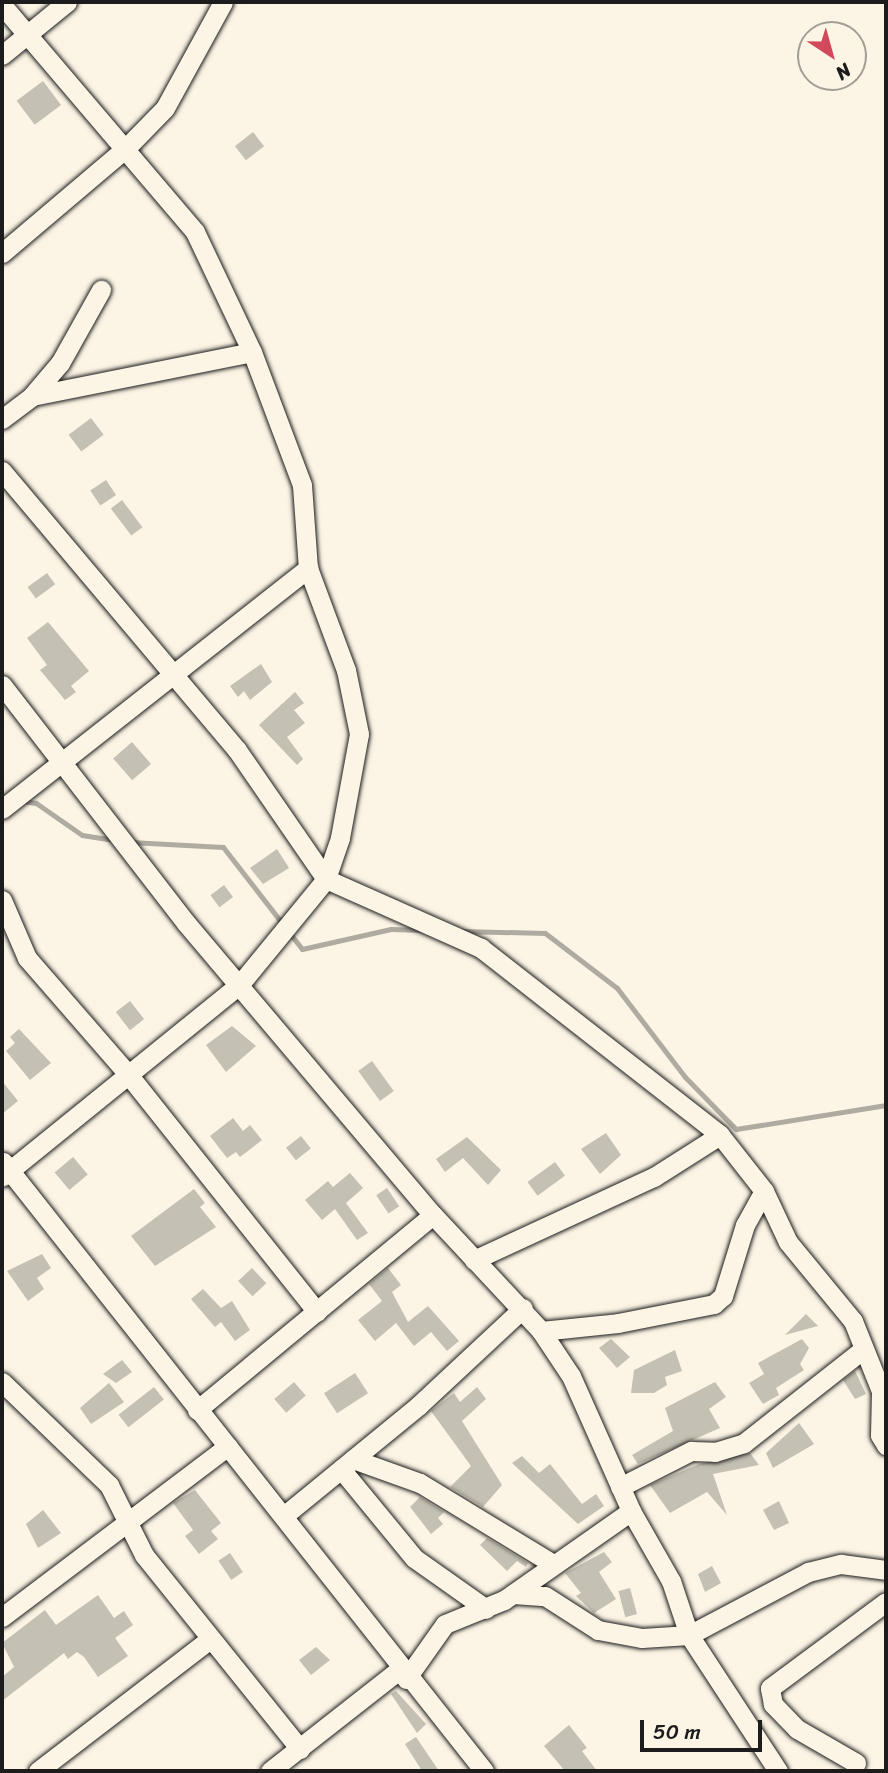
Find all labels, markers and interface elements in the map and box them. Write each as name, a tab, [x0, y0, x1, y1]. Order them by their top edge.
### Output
north arrow	[797, 21, 867, 91]
text: N	[828, 55, 858, 89]
scale bar	[643, 1706, 766, 1750]
text: 50 m	[653, 1713, 701, 1751]

